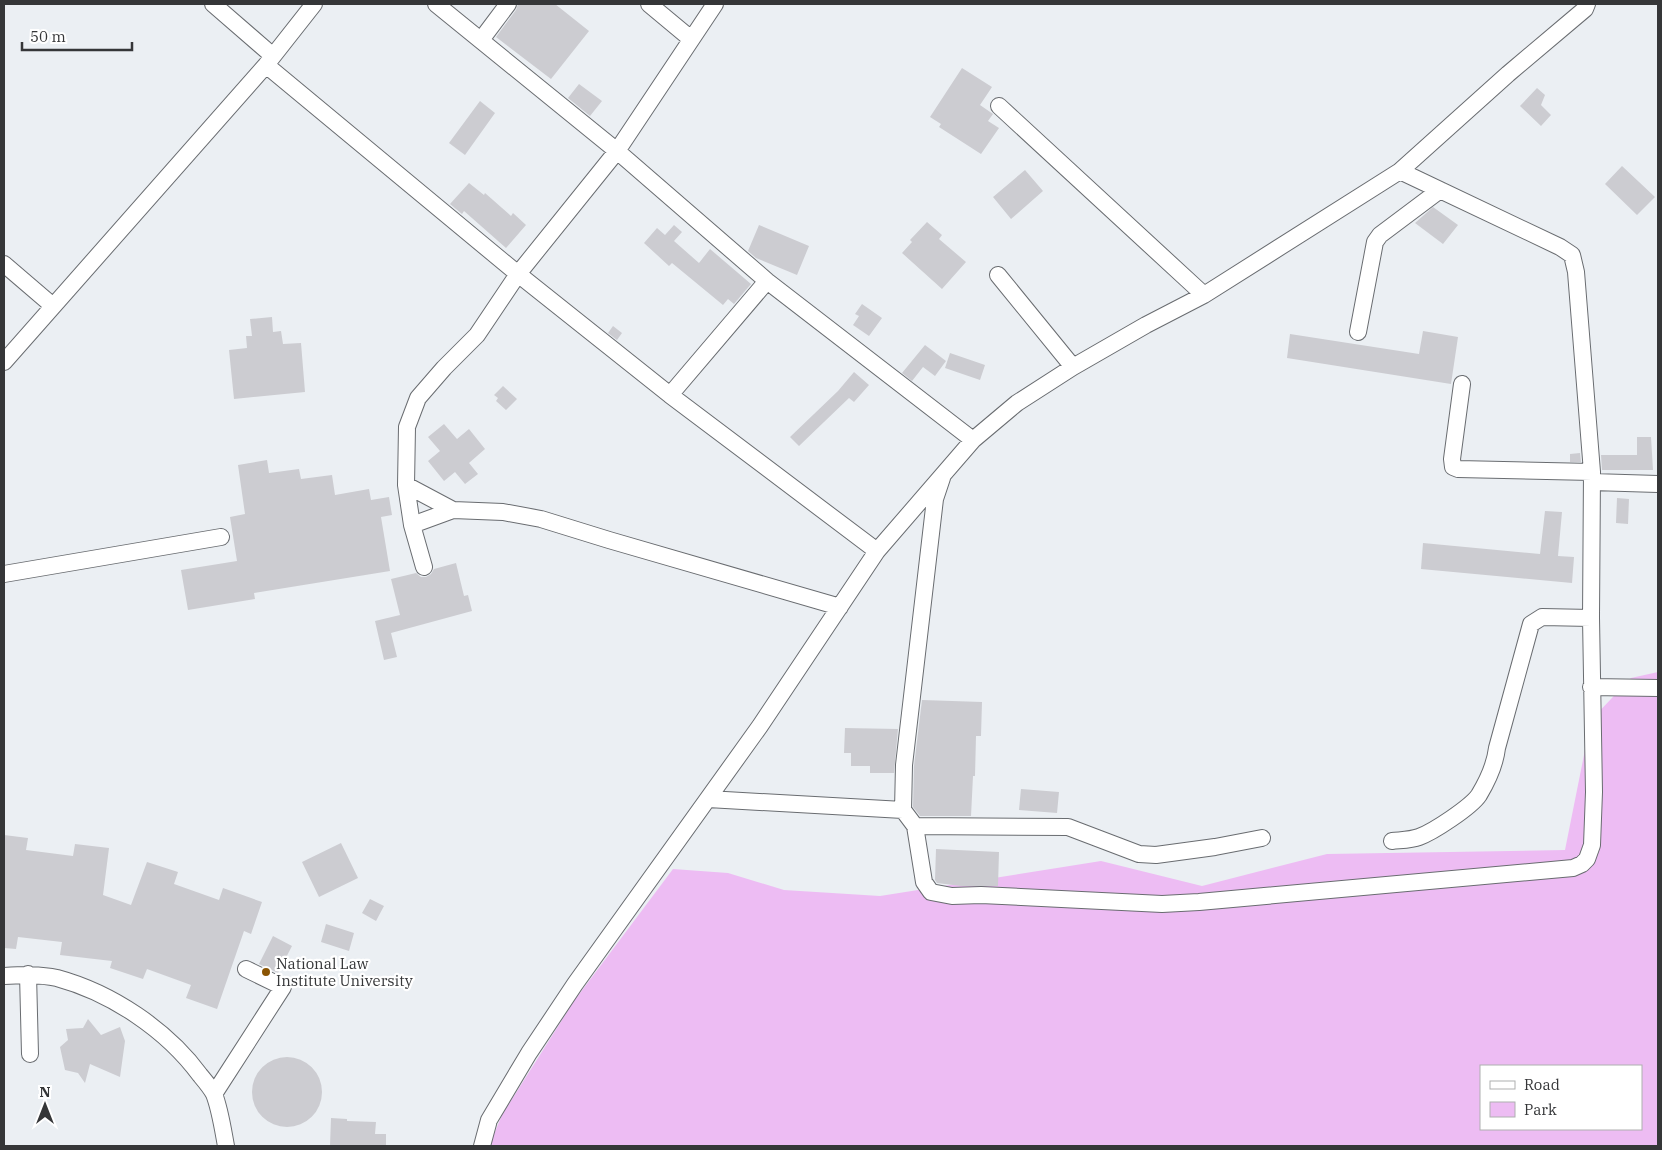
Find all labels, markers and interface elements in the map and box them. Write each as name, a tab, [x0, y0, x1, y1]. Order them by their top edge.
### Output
scale bar	[22, 20, 132, 52]
text: 50 m	[30, 27, 66, 46]
place label: National Law Institute University	[276, 954, 413, 990]
marker: National Law Institute University	[260, 966, 272, 978]
legend	[1480, 1065, 1642, 1130]
text: Road	[1524, 1075, 1560, 1094]
north arrow	[20, 1080, 70, 1130]
text: N	[39, 1083, 51, 1101]
text: Park	[1524, 1100, 1557, 1119]

